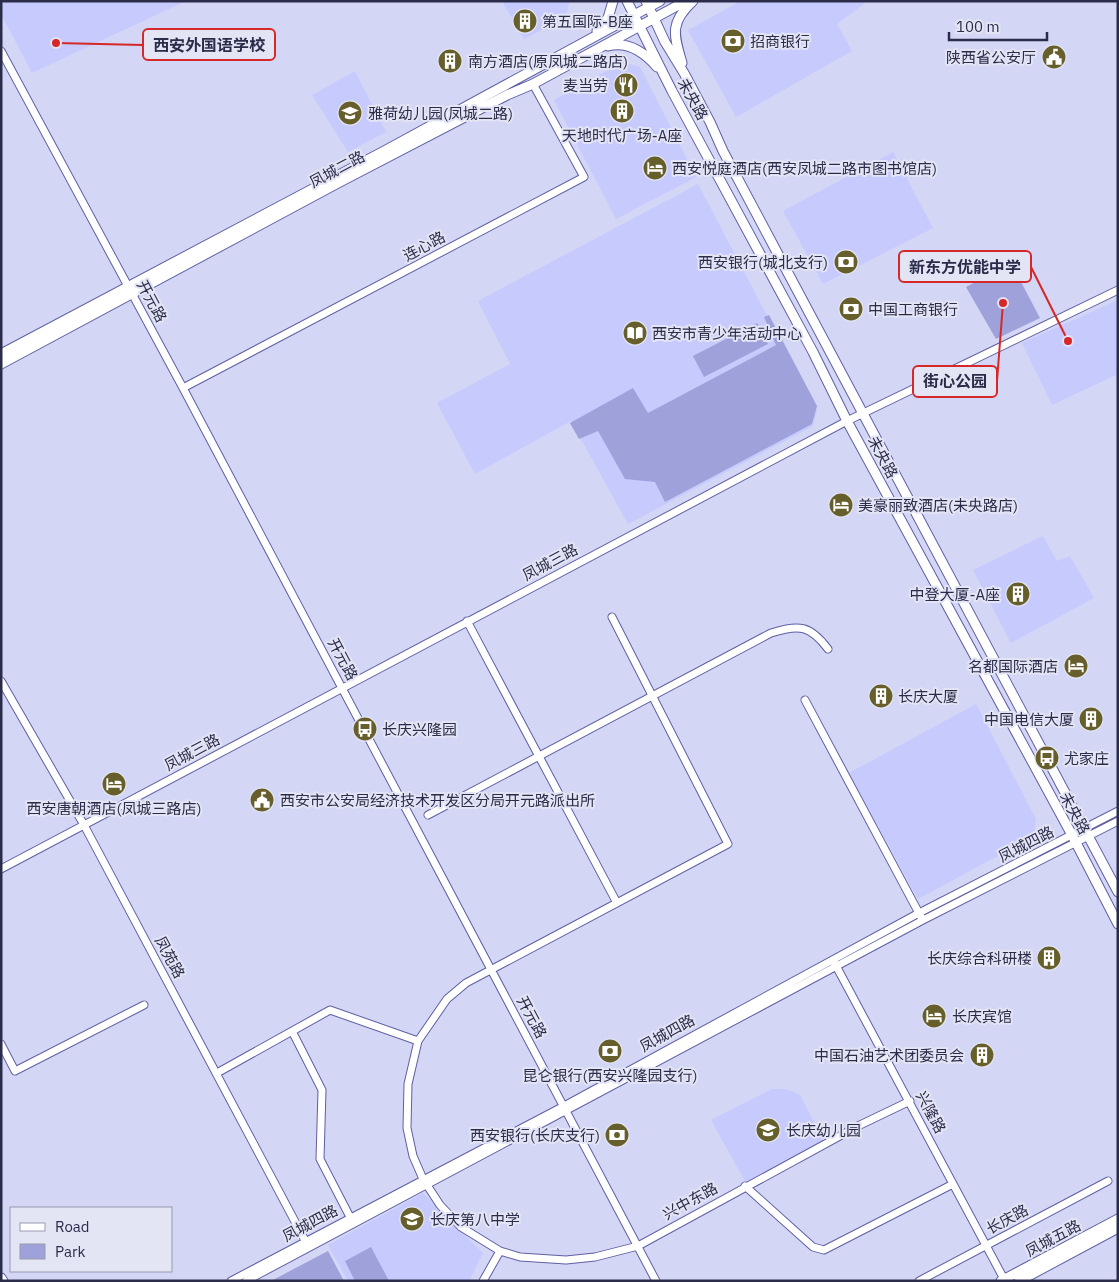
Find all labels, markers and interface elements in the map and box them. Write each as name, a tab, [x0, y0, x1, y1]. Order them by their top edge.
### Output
building icon: 第五国际-B座	[512, 8, 538, 34]
scale bar	[949, 10, 1046, 42]
place label: 第五国际-B座	[542, 12, 633, 31]
text: 100 m	[956, 17, 1000, 36]
bank icon: 招商银行	[720, 28, 746, 54]
callout: 西安外国语学校	[143, 29, 275, 60]
place label: 招商银行	[750, 32, 810, 51]
text: 西安外国语学校	[153, 35, 266, 55]
public building icon: 陕西省公安厅	[1041, 44, 1067, 70]
building icon: 南方酒店(原凤城二路店)	[437, 48, 463, 74]
place label: 陕西省公安厅	[946, 48, 1036, 67]
place label: 南方酒店(原凤城二路店)	[468, 52, 628, 71]
restaurant icon: 麦当劳	[613, 72, 639, 98]
street label: 未央路	[674, 75, 712, 123]
place label: 麦当劳	[563, 76, 608, 95]
building icon: 天地时代广场-A座	[609, 98, 635, 124]
school or university icon: 雅荷幼儿园(凤城二路)	[337, 100, 363, 126]
place label: 雅荷幼儿园(凤城二路)	[368, 104, 513, 123]
place label: 天地时代广场-A座	[562, 126, 682, 145]
street label: 凤城二路	[306, 147, 368, 191]
hotel icon: 西安悦庭酒店(西安凤城二路市图书馆店)	[642, 155, 668, 181]
place label: 西安悦庭酒店(西安凤城二路市图书馆店)	[672, 159, 937, 178]
street label: 连心路	[400, 227, 448, 265]
bank icon: 西安银行(城北支行)	[833, 249, 859, 275]
callout: 新东方优能中学	[899, 251, 1031, 282]
place label: 西安银行(城北支行)	[698, 253, 828, 272]
text: 新东方优能中学	[909, 257, 1021, 277]
street label: 开元路	[133, 277, 171, 325]
bank icon: 中国工商银行	[838, 296, 864, 322]
place label: 中国工商银行	[868, 300, 958, 319]
library icon: 西安市青少年活动中心	[622, 320, 648, 346]
place label: 西安市青少年活动中心	[652, 324, 802, 343]
callout: 街心公园	[913, 366, 997, 397]
text: 街心公园	[923, 371, 987, 391]
street label: 未央路	[864, 433, 902, 481]
hotel icon: 美豪丽致酒店(未央路店)	[828, 492, 854, 518]
place label: 美豪丽致酒店(未央路店)	[858, 496, 1018, 515]
street label: 凤城三路	[519, 540, 581, 584]
building icon: 中登大厦-A座	[1005, 581, 1031, 607]
place label: 中登大厦-A座	[909, 585, 1000, 604]
street label: 开元路	[324, 635, 362, 683]
hotel icon: 名都国际酒店	[1063, 653, 1089, 679]
place label: 名都国际酒店	[968, 657, 1058, 676]
building icon: 长庆大厦	[868, 683, 894, 709]
place label: 长庆大厦	[898, 687, 958, 706]
building icon: 中国电信大厦	[1078, 706, 1104, 732]
place label: 中国电信大厦	[984, 710, 1074, 729]
bus stop icon: 长庆兴隆园	[352, 716, 378, 742]
place label: 长庆兴隆园	[382, 720, 457, 739]
street label: 凤城三路	[161, 730, 223, 774]
bus stop icon: 尤家庄	[1034, 745, 1060, 771]
place label: 尤家庄	[1064, 749, 1109, 768]
hotel icon: 西安唐朝酒店(凤城三路店)	[101, 771, 127, 797]
public building icon: 西安市公安局经济技术开发区分局开元路派出所	[249, 787, 275, 813]
street label: 未央路	[1056, 789, 1094, 837]
place label: 西安市公安局经济技术开发区分局开元路派出所	[280, 791, 595, 810]
place label: 西安唐朝酒店(凤城三路店)	[26, 799, 202, 818]
street label: 凤城四路	[995, 822, 1057, 866]
street label: 凤苑路	[151, 933, 189, 981]
building icon: 长庆综合科研楼	[1036, 945, 1062, 971]
place label: 长庆综合科研楼	[927, 949, 1032, 968]
street label: 开元路	[513, 993, 551, 1041]
hotel icon: 长庆宾馆	[921, 1003, 947, 1029]
place label: 长庆宾馆	[952, 1007, 1012, 1026]
street label: 凤城四路	[636, 1010, 698, 1056]
bank icon: 昆仑银行(西安兴隆园支行)	[597, 1038, 623, 1064]
building icon: 中国石油艺术团委员会	[969, 1042, 995, 1068]
place label: 中国石油艺术团委员会	[814, 1046, 964, 1065]
place label: 昆仑银行(西安兴隆园支行)	[522, 1066, 698, 1085]
street label: 兴隆路	[912, 1088, 950, 1136]
school or university icon: 长庆幼儿园	[755, 1117, 781, 1143]
place label: 长庆幼儿园	[786, 1121, 861, 1140]
bank icon: 西安银行(长庆支行)	[604, 1122, 630, 1148]
place label: 西安银行(长庆支行)	[470, 1126, 600, 1145]
street label: 兴中东路	[659, 1178, 721, 1224]
street label: 长庆路	[983, 1200, 1031, 1238]
street label: 凤城四路	[279, 1201, 341, 1245]
school or university icon: 长庆第八中学	[399, 1206, 425, 1232]
legend	[10, 1207, 172, 1272]
place label: 长庆第八中学	[430, 1210, 520, 1229]
street label: 凤城五路	[1022, 1216, 1084, 1260]
text: Road	[55, 1217, 90, 1236]
text: Park	[55, 1242, 85, 1261]

